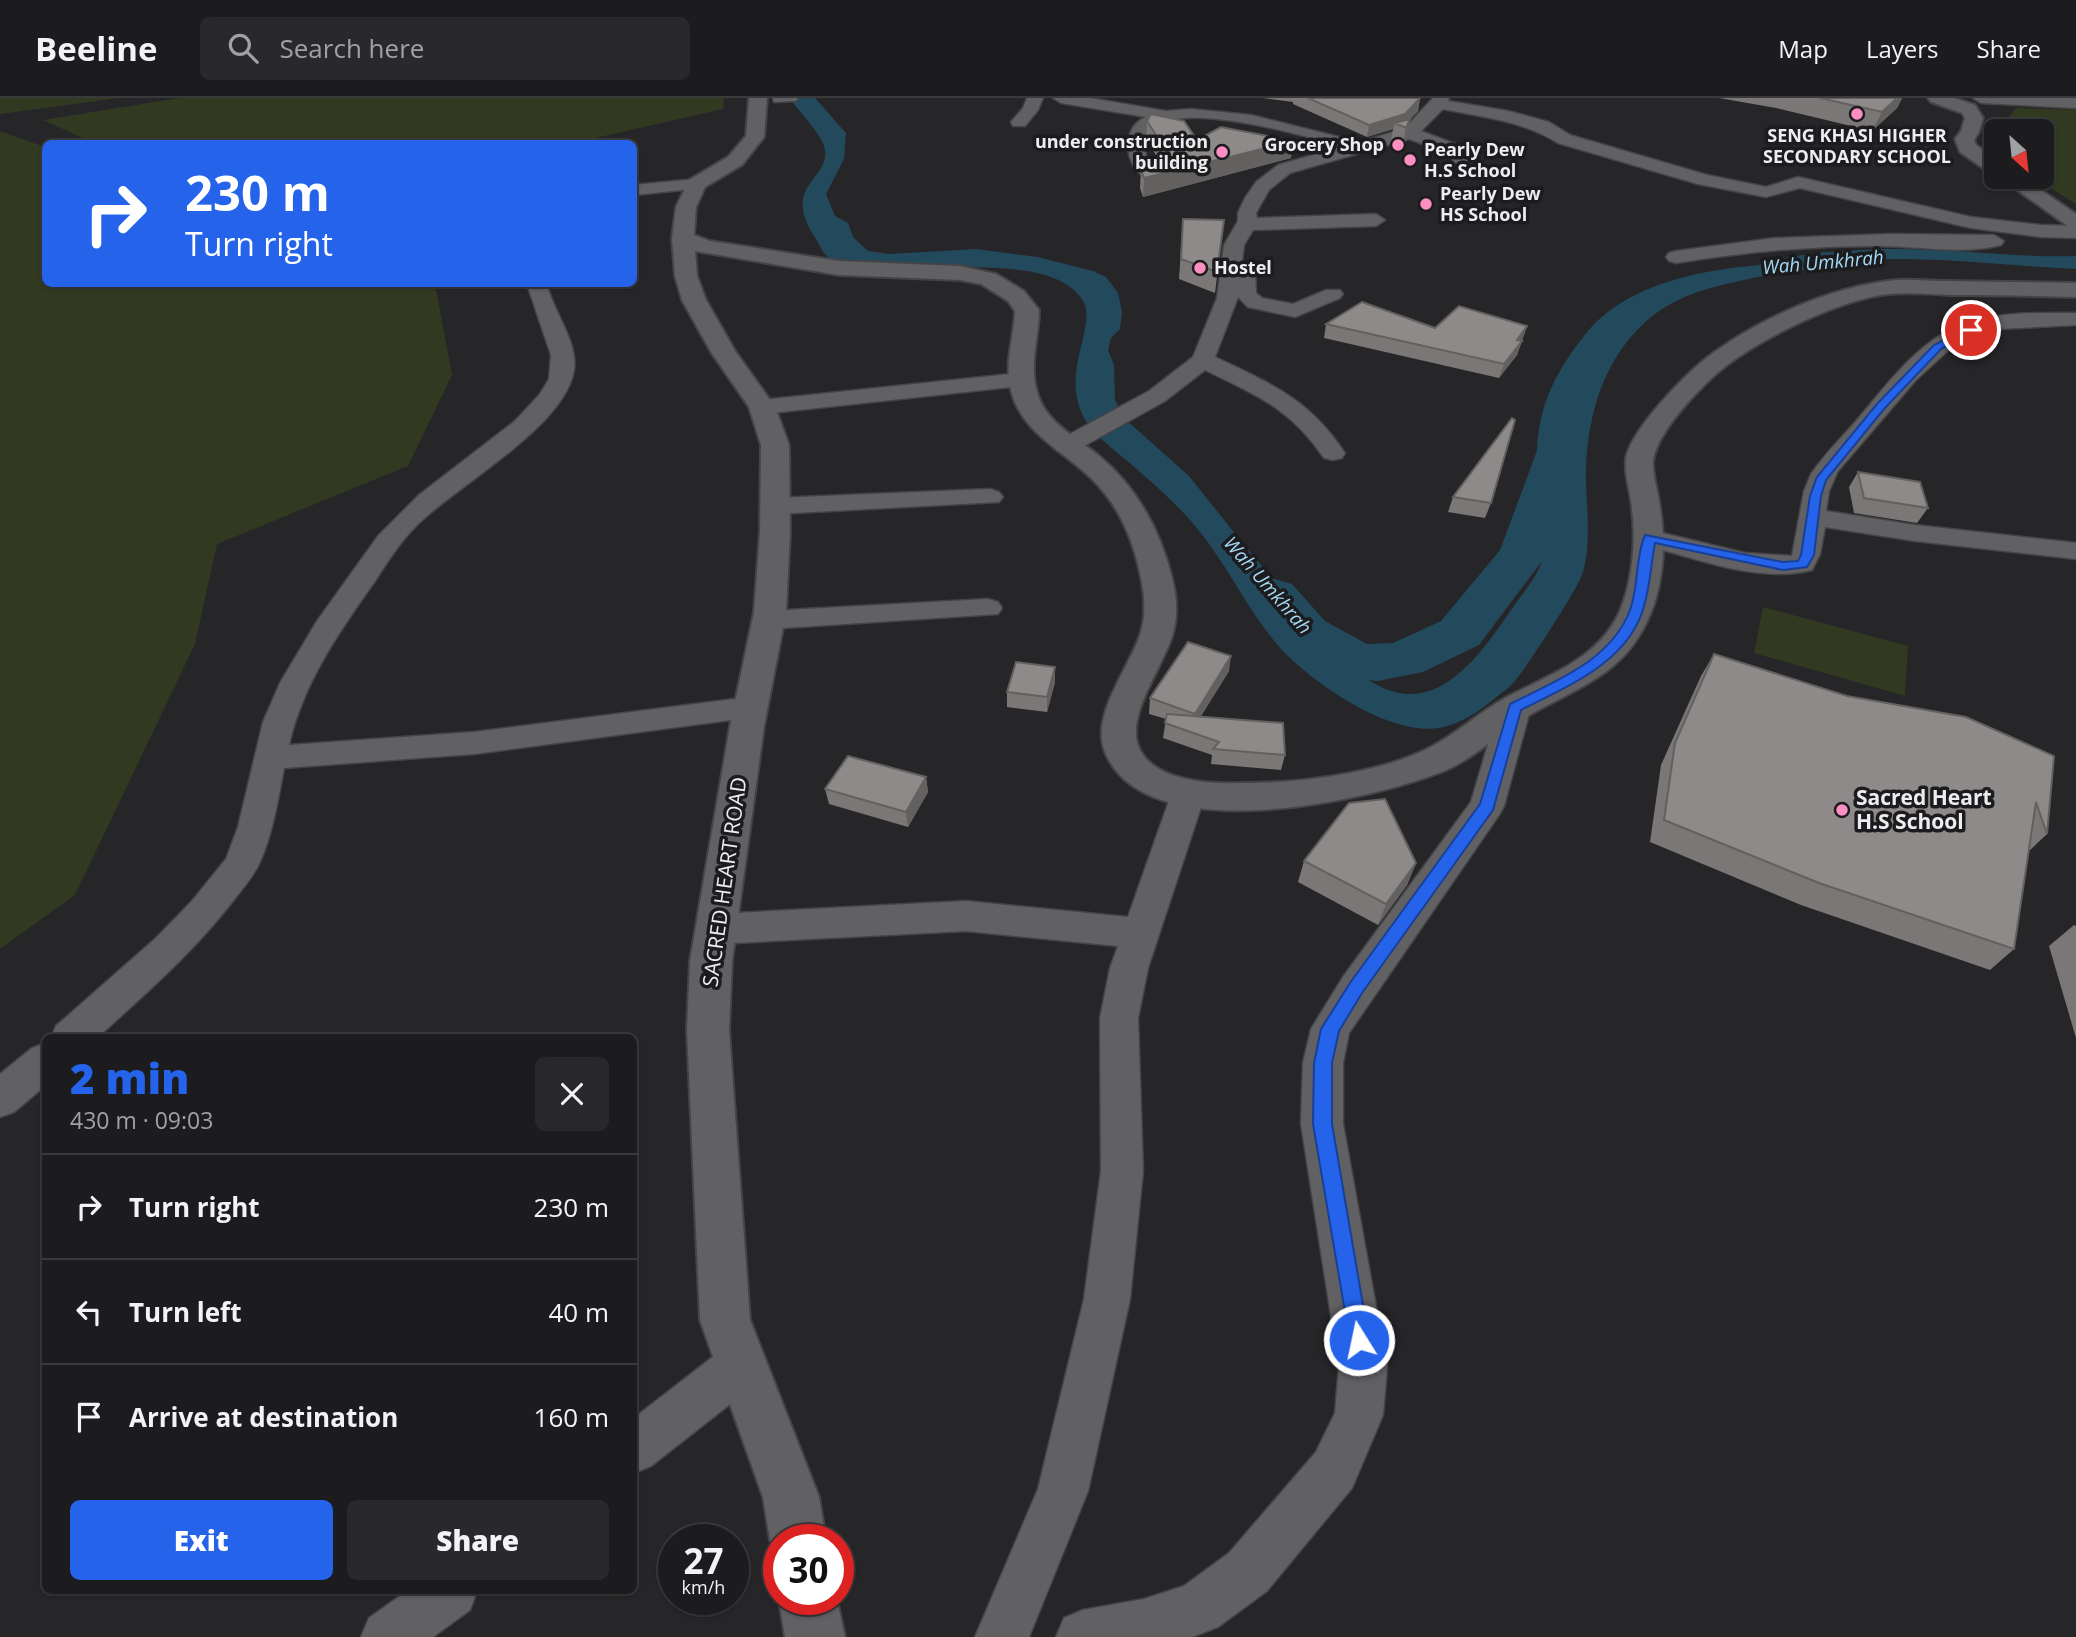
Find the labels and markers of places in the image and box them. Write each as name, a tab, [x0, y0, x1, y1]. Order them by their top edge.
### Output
marker: SENG KHASI HIGHER SECONDARY SCHOOL	[1849, 106, 1865, 122]
place label: SENG KHASI HIGHER SECONDARY SCHOOL	[1763, 123, 1951, 168]
place label: under construction building	[1035, 129, 1208, 174]
place label: Grocery Shop	[1264, 132, 1384, 156]
marker: Grocery Shop	[1390, 137, 1406, 153]
place label: Pearly Dew H.S School	[1424, 137, 1525, 182]
marker: under construction building	[1214, 144, 1230, 160]
marker: Pearly Dew H.S School	[1402, 152, 1418, 168]
place label: Pearly Dew HS School	[1440, 181, 1541, 226]
marker: Pearly Dew HS School	[1418, 196, 1434, 212]
place label: Hostel	[1214, 255, 1272, 279]
marker: Hostel	[1192, 260, 1208, 276]
pin	[1941, 300, 2001, 360]
place label: Sacred Heart H.S School	[1856, 783, 1992, 835]
marker: Sacred Heart H.S School	[1834, 802, 1850, 818]

